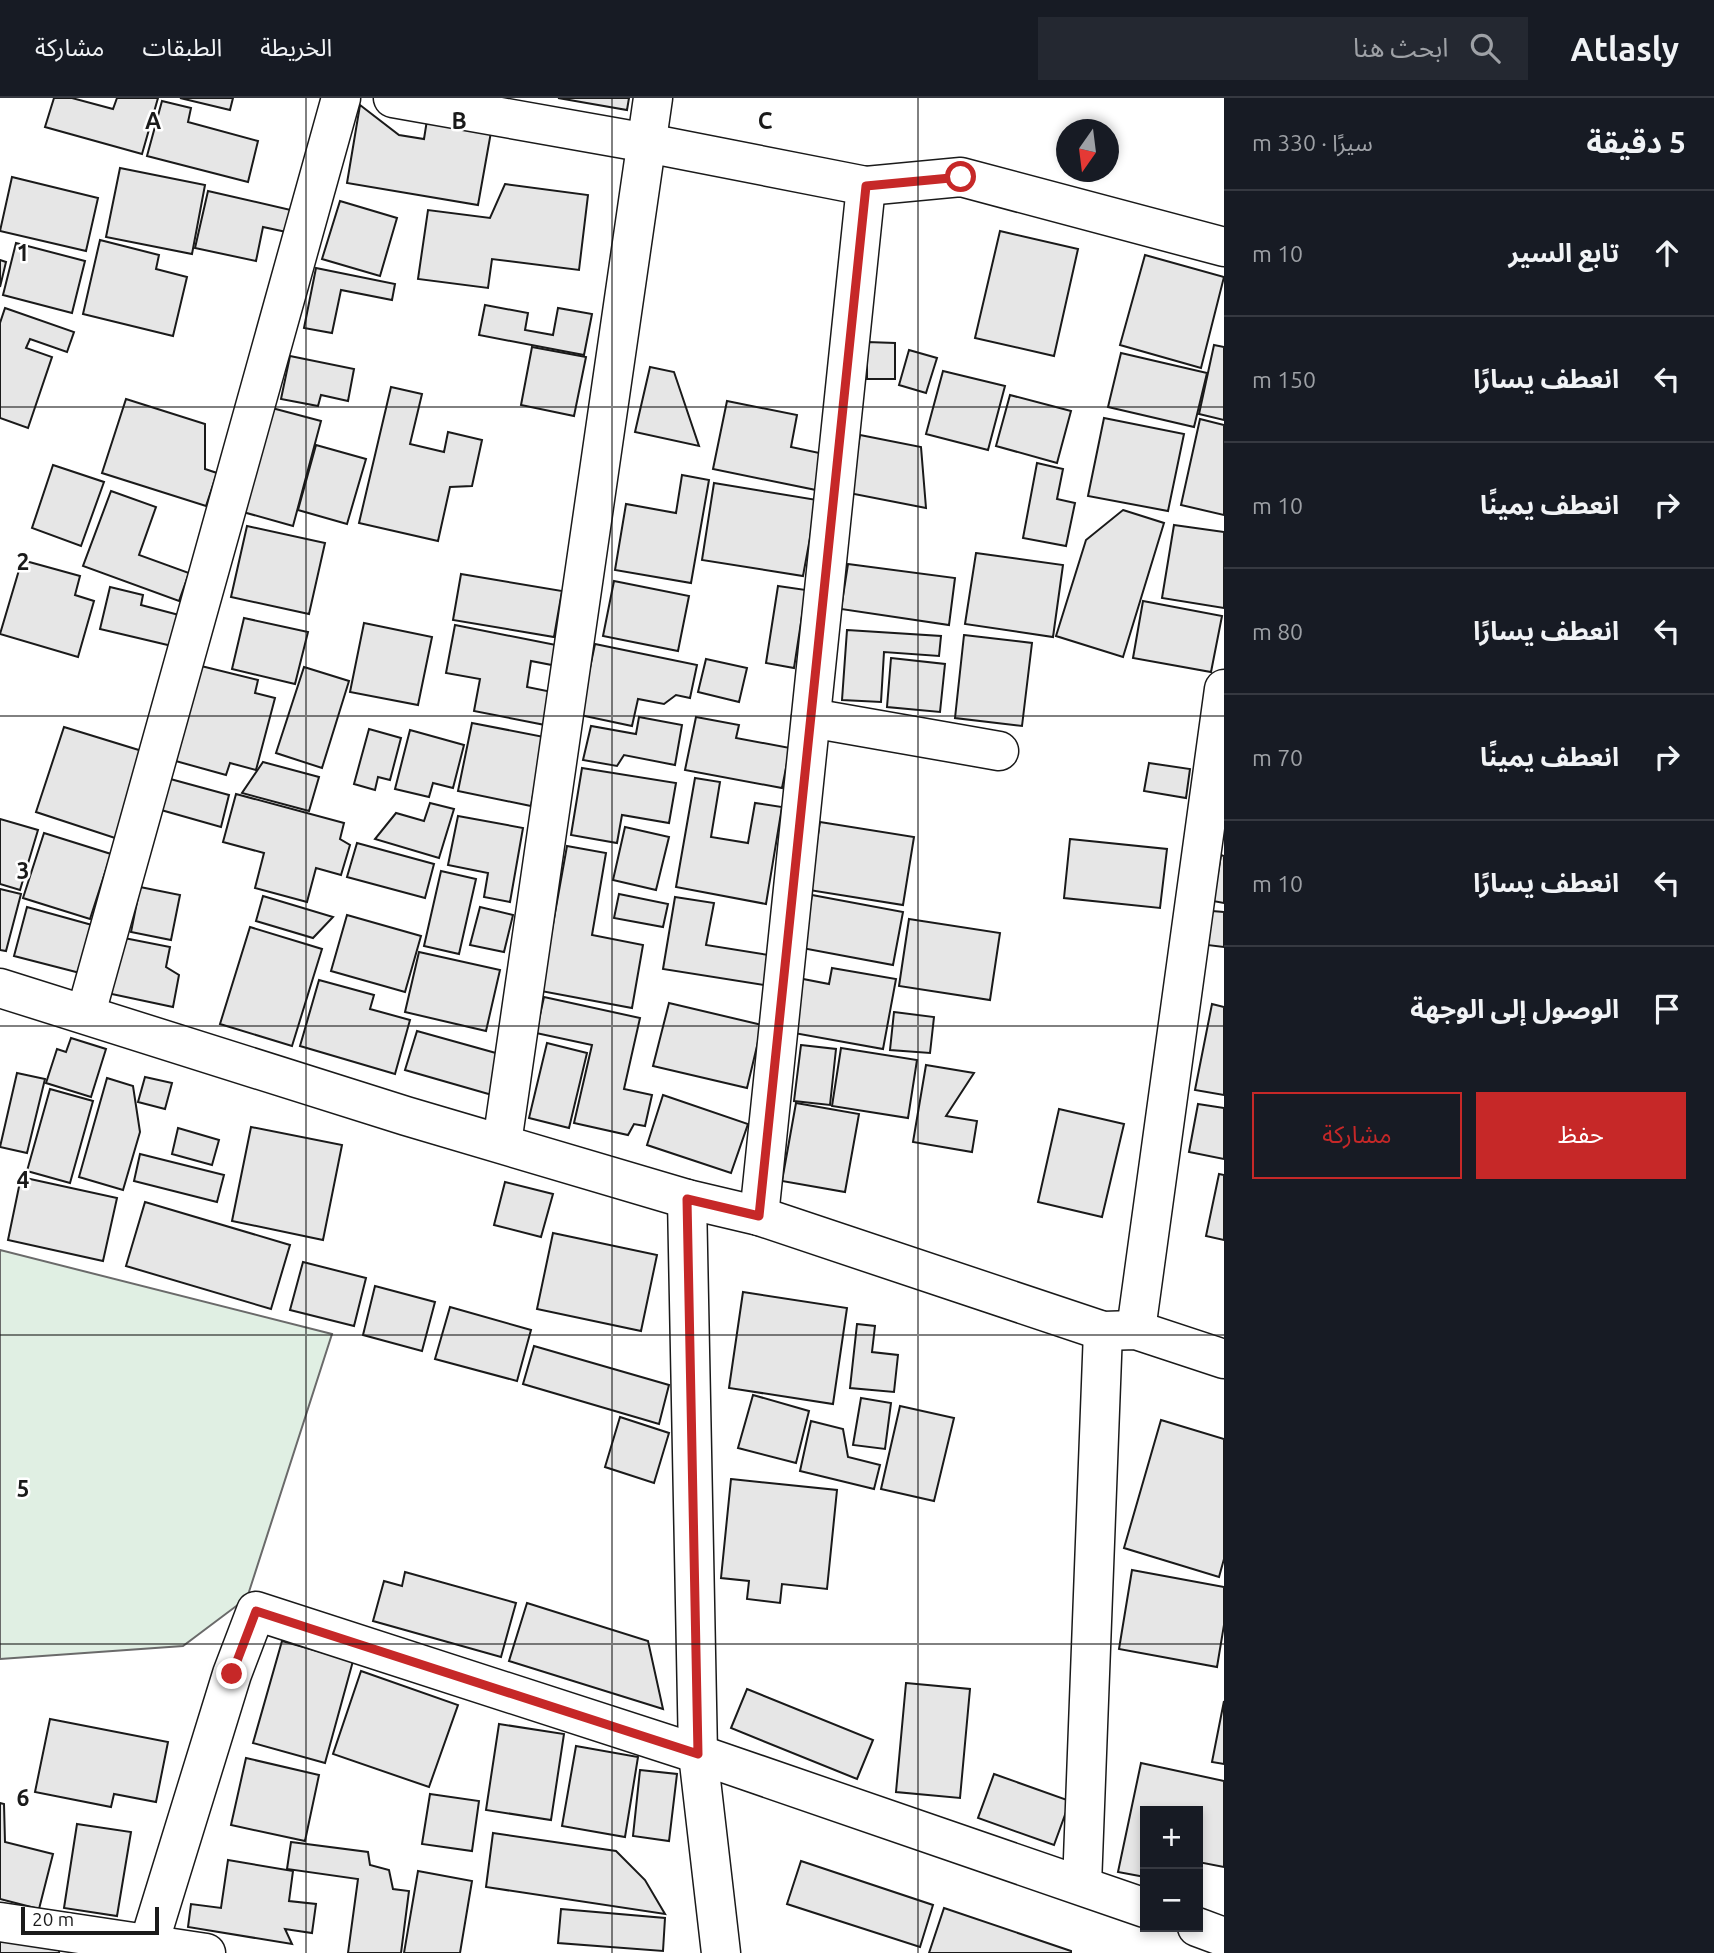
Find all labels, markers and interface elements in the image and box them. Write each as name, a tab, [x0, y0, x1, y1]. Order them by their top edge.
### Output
search box	[1038, 17, 1528, 80]
icon: search	[1466, 29, 1504, 67]
text: Atlasly	[1570, 30, 1679, 67]
text: ابحث هنا	[1353, 33, 1448, 62]
text: مشاركة	[35, 34, 104, 61]
text: الطبقات	[142, 34, 222, 61]
text: الخريطة	[260, 34, 332, 61]
text: A	[145, 108, 161, 133]
text: B	[451, 108, 467, 133]
text: C	[758, 108, 773, 133]
north arrow	[1056, 119, 1119, 182]
text: 5 دقيقة	[1586, 125, 1686, 159]
text: سيرًا · 330 m	[1252, 130, 1373, 155]
route start	[945, 161, 976, 192]
icon: ahead	[1648, 234, 1686, 272]
text: تابع السير	[1509, 238, 1619, 267]
text: 1	[17, 240, 29, 265]
text: 10 m	[1252, 241, 1303, 266]
icon: left	[1648, 360, 1686, 398]
text: انعطف يسارًا	[1473, 364, 1619, 393]
text: 150 m	[1252, 367, 1316, 392]
icon: right	[1648, 486, 1686, 524]
text: انعطف يمينًا	[1480, 490, 1619, 519]
text: 10 m	[1252, 493, 1303, 518]
text: 2	[17, 549, 29, 574]
icon: left	[1648, 612, 1686, 650]
text: انعطف يسارًا	[1473, 616, 1619, 645]
text: 80 m	[1252, 619, 1303, 644]
icon: right	[1648, 738, 1686, 776]
text: انعطف يمينًا	[1480, 742, 1619, 771]
text: 70 m	[1252, 745, 1303, 770]
text: 3	[17, 858, 29, 883]
icon: left	[1648, 864, 1686, 902]
text: انعطف يسارًا	[1473, 868, 1619, 897]
text: 10 m	[1252, 871, 1303, 896]
icon: arrive	[1648, 990, 1686, 1028]
text: الوصول إلى الوجهة	[1410, 994, 1619, 1023]
button: مشاركة	[1252, 1092, 1462, 1179]
button: حفظ	[1476, 1092, 1686, 1179]
text: 4	[17, 1167, 30, 1192]
text: 5	[17, 1476, 29, 1501]
route end	[216, 1658, 247, 1689]
text: 6	[17, 1785, 30, 1810]
map controls	[1140, 1806, 1203, 1932]
button: +	[1140, 1806, 1203, 1869]
button: −	[1140, 1869, 1203, 1932]
scale bar	[21, 1904, 159, 1936]
text: 20 m	[32, 1908, 74, 1930]

